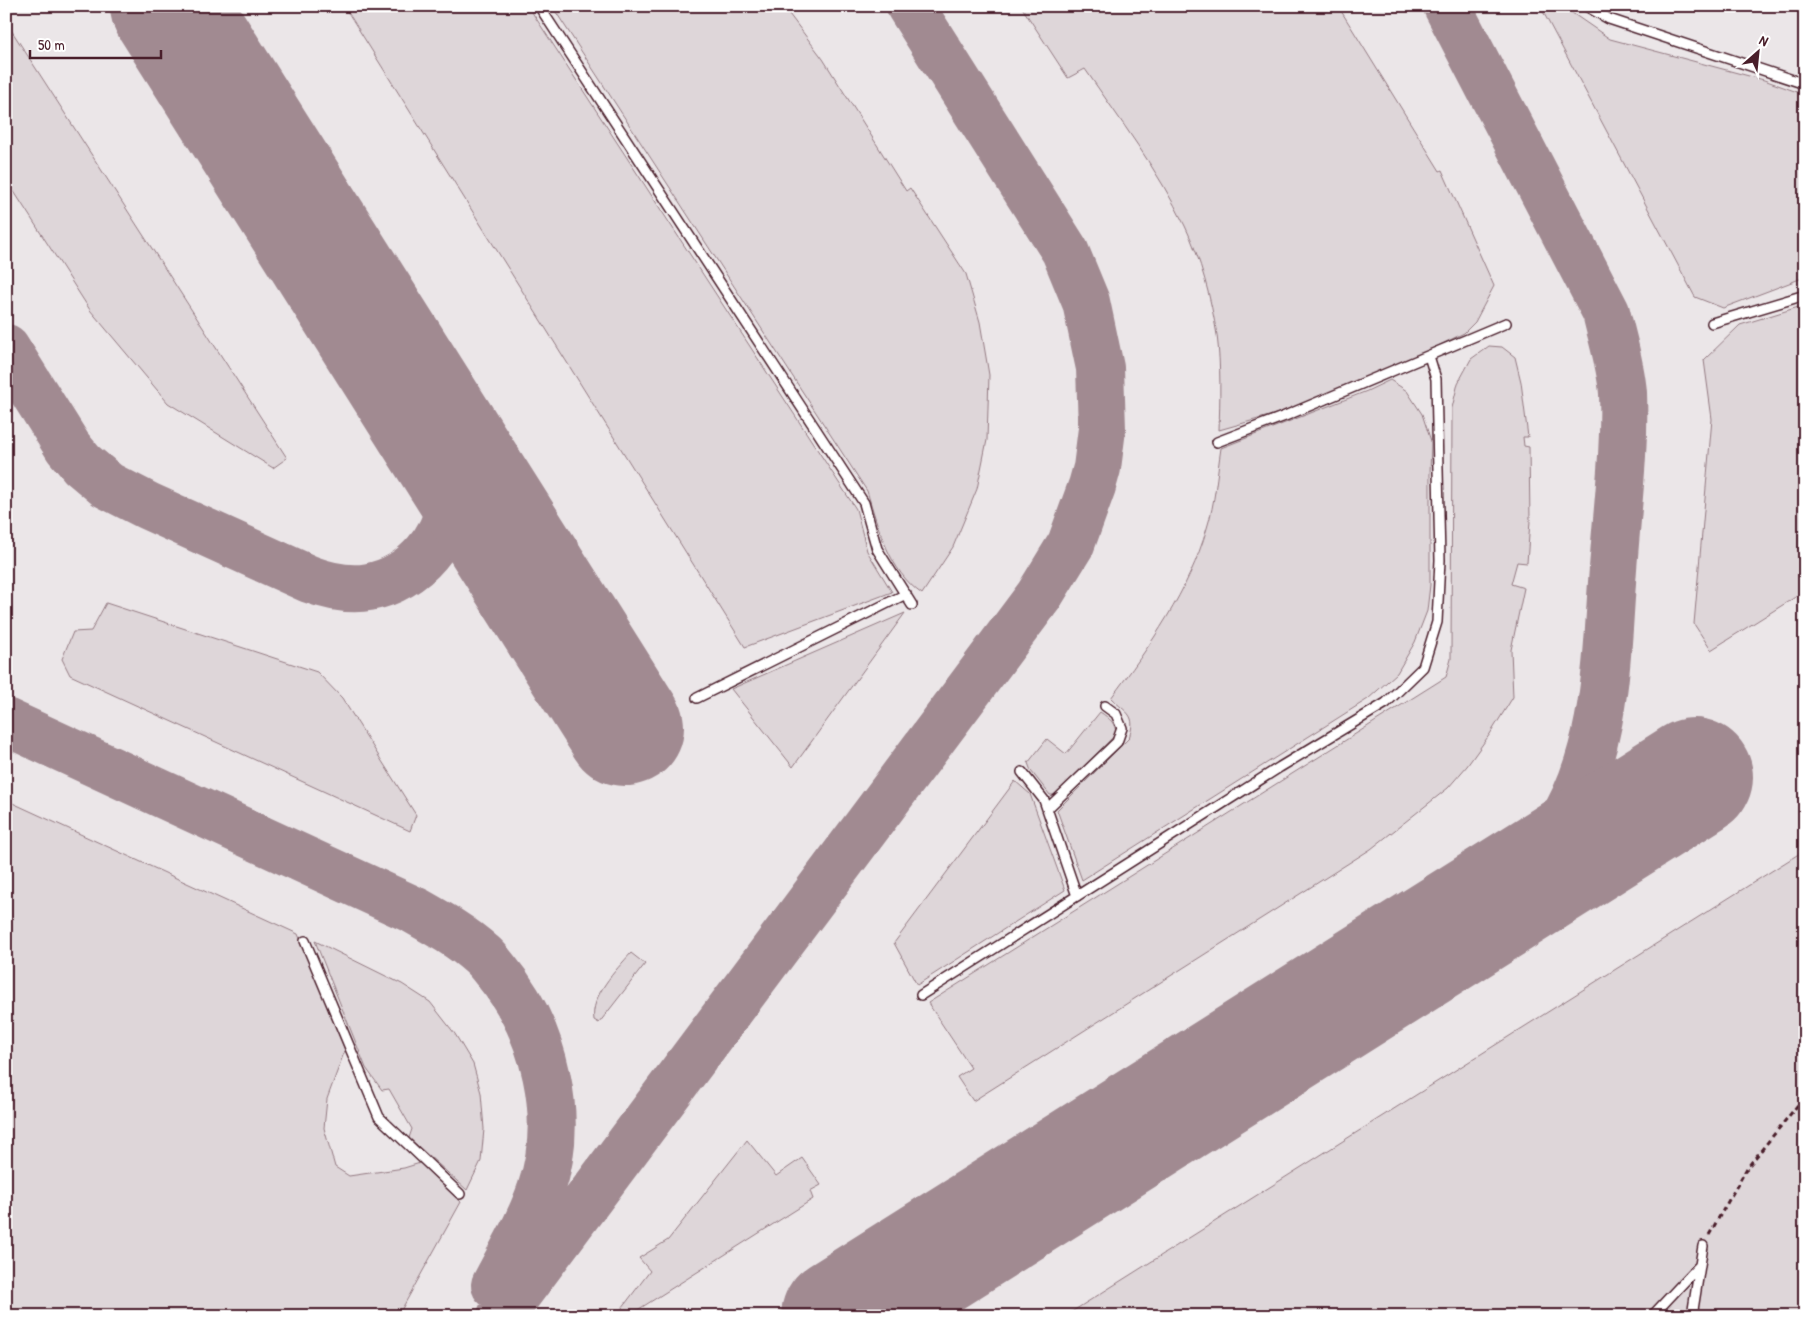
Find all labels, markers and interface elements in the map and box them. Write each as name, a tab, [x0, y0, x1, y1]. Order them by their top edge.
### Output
scale bar	[30, 28, 161, 60]
north arrow	[1734, 28, 1784, 78]
text: N	[1756, 30, 1772, 50]
text: 50 m	[38, 34, 65, 55]

